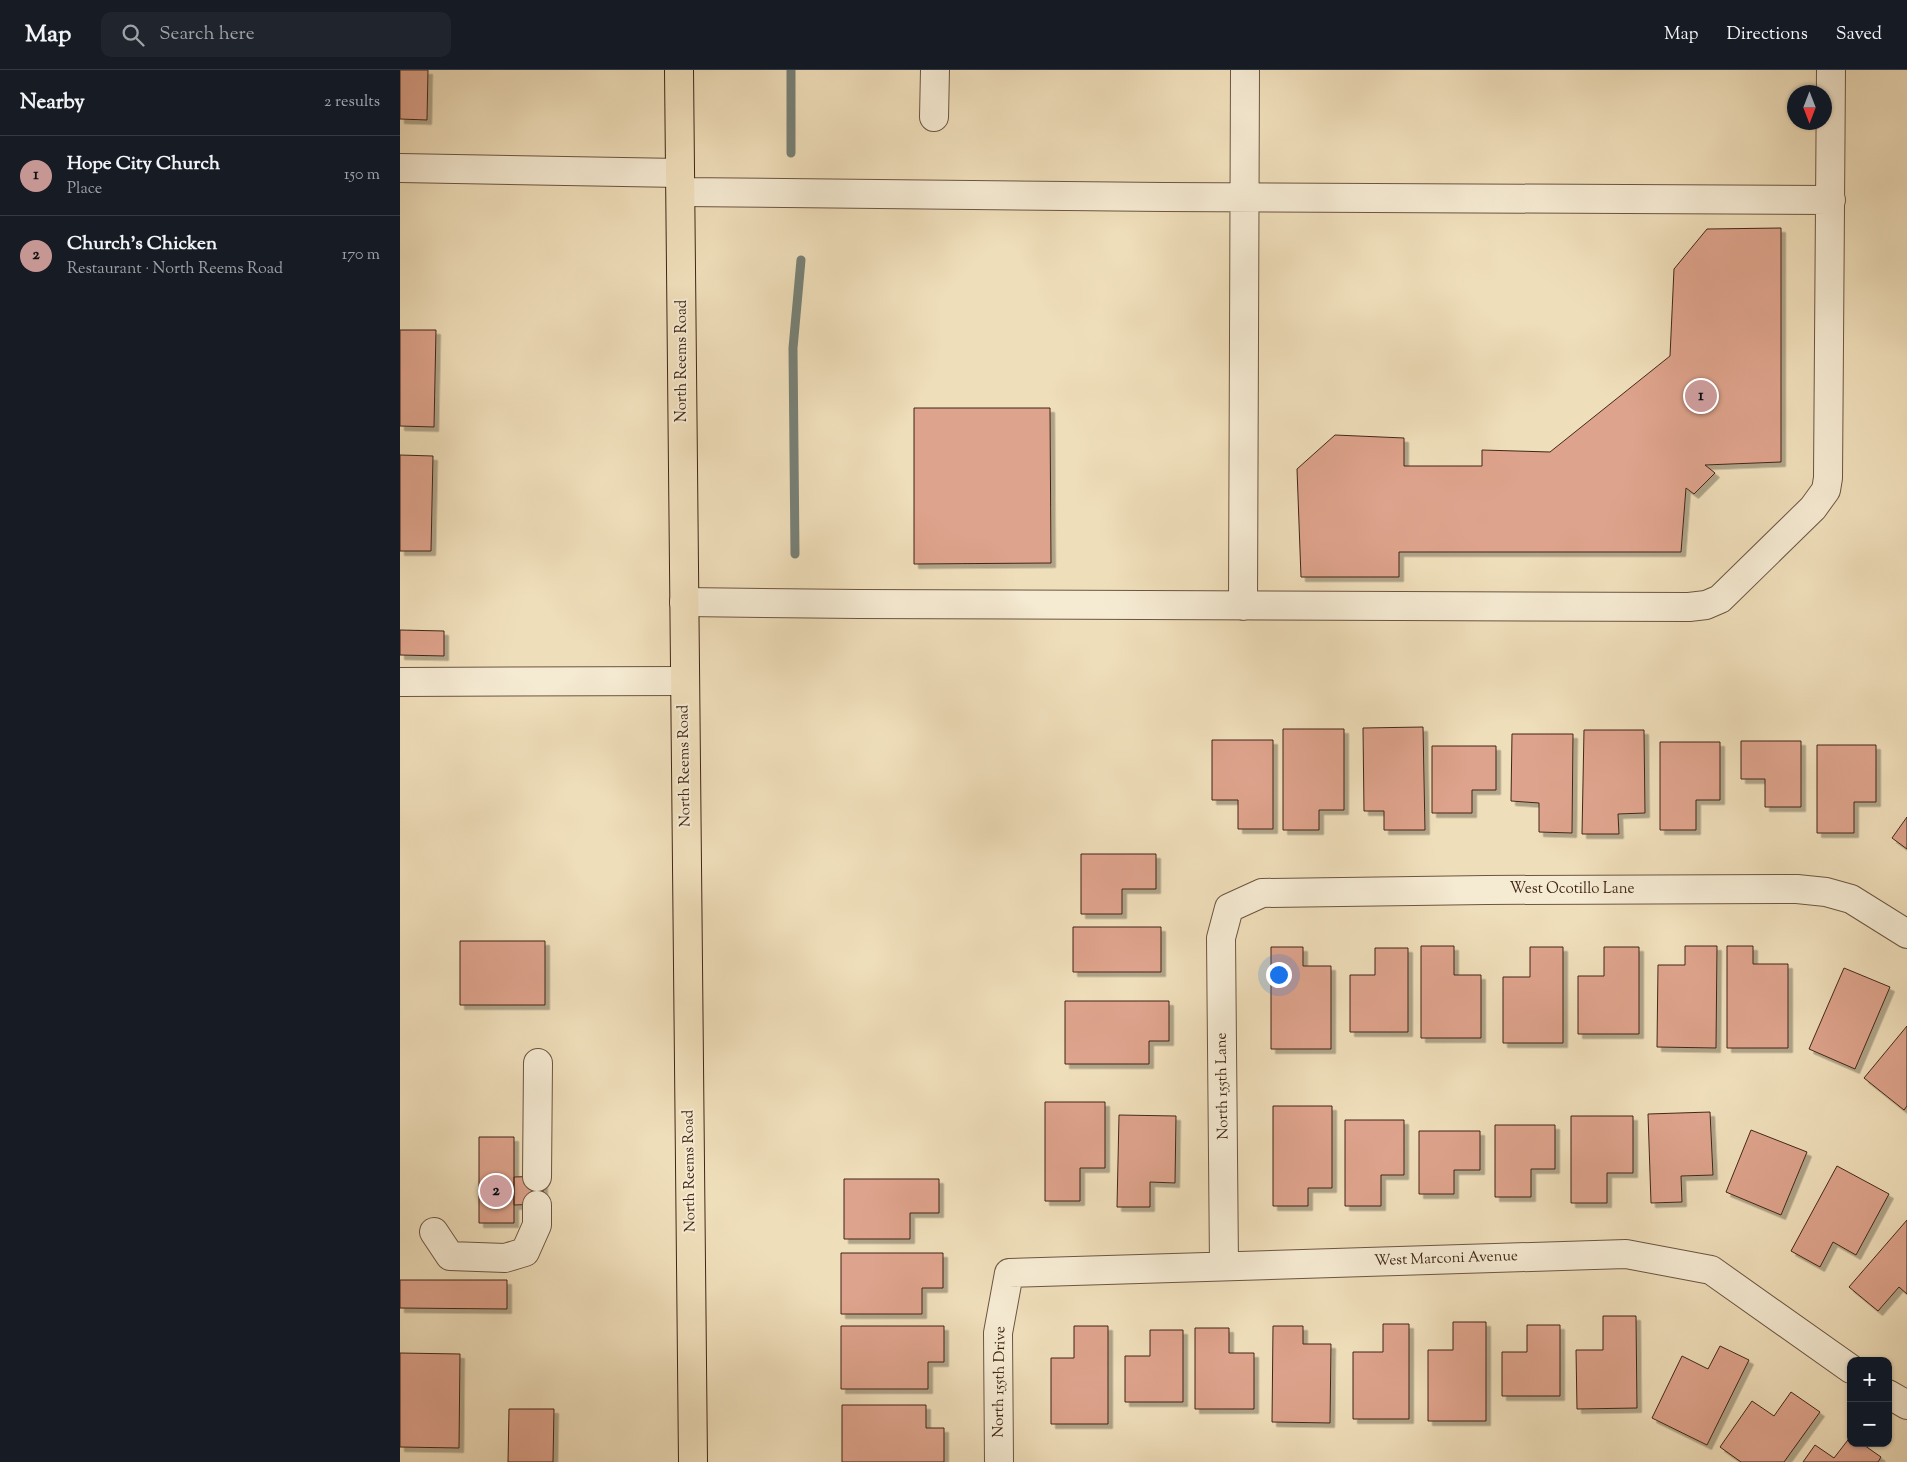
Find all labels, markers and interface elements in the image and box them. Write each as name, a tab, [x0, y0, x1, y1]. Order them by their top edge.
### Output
search box	[101, 12, 451, 57]
text: Map	[25, 18, 71, 52]
icon: search	[119, 21, 147, 49]
text: Search here	[159, 21, 255, 48]
text: Map	[1664, 22, 1699, 48]
text: Directions	[1727, 22, 1808, 48]
text: Saved	[1836, 22, 1882, 48]
north arrow	[1787, 85, 1832, 130]
text: Nearby	[20, 88, 85, 118]
text: 2 results	[324, 91, 380, 114]
text: Hope City Church	[67, 151, 220, 178]
text: 1	[33, 164, 39, 187]
text: 150 m	[344, 164, 380, 187]
text: Place	[67, 178, 102, 201]
text: Church's Chicken	[67, 231, 217, 258]
text: 2	[32, 244, 40, 267]
text: 170 m	[342, 244, 380, 267]
text: Restaurant · North Reems Road	[67, 258, 283, 281]
street label: North Reems Road	[672, 299, 693, 422]
pin: 1	[1685, 377, 1717, 415]
street label: North Reems Road	[673, 704, 697, 827]
street label: West Ocotillo Lane	[1510, 879, 1634, 900]
your location	[1266, 962, 1292, 988]
street label: North 155th Lane	[1212, 1032, 1234, 1140]
street label: North Reems Road	[678, 1109, 702, 1232]
pin: 2	[480, 1172, 512, 1210]
street label: West Marconi Avenue	[1374, 1246, 1518, 1272]
street label: North 155th Drive	[989, 1326, 1011, 1438]
map controls	[1847, 1357, 1892, 1447]
button: +	[1847, 1357, 1892, 1402]
button: −	[1847, 1402, 1892, 1447]

